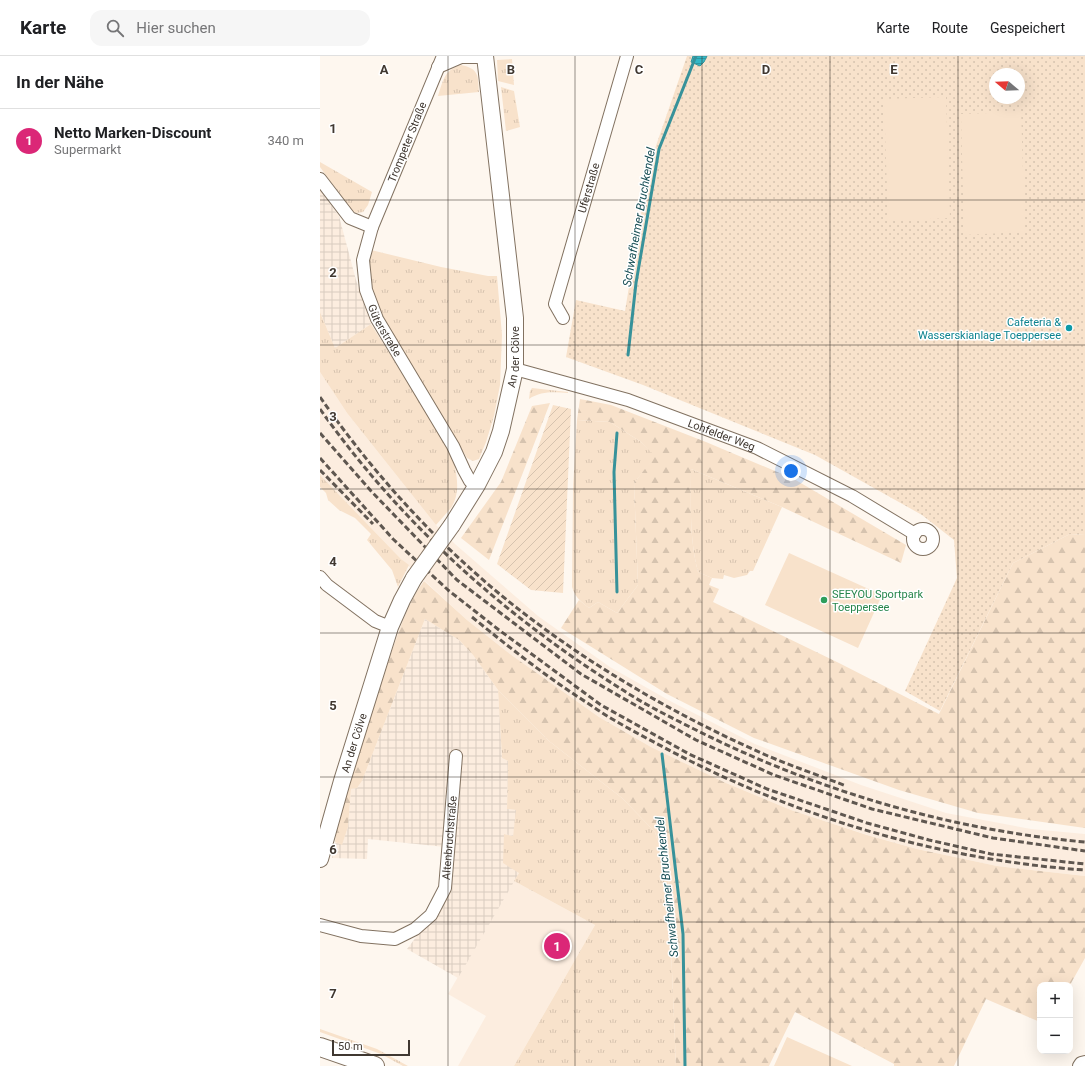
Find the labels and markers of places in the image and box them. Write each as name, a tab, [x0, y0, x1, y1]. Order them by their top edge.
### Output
place label: Cafeteria & Wasserskianlage Toeppersee	[918, 316, 1061, 342]
marker: Cafeteria & Wasserskianlage Toeppersee	[1064, 323, 1074, 333]
place label: SEEYOU Sportpark Toeppersee	[832, 588, 923, 614]
marker: SEEYOU Sportpark Toeppersee	[819, 595, 829, 605]
pin: 1	[544, 931, 570, 961]

